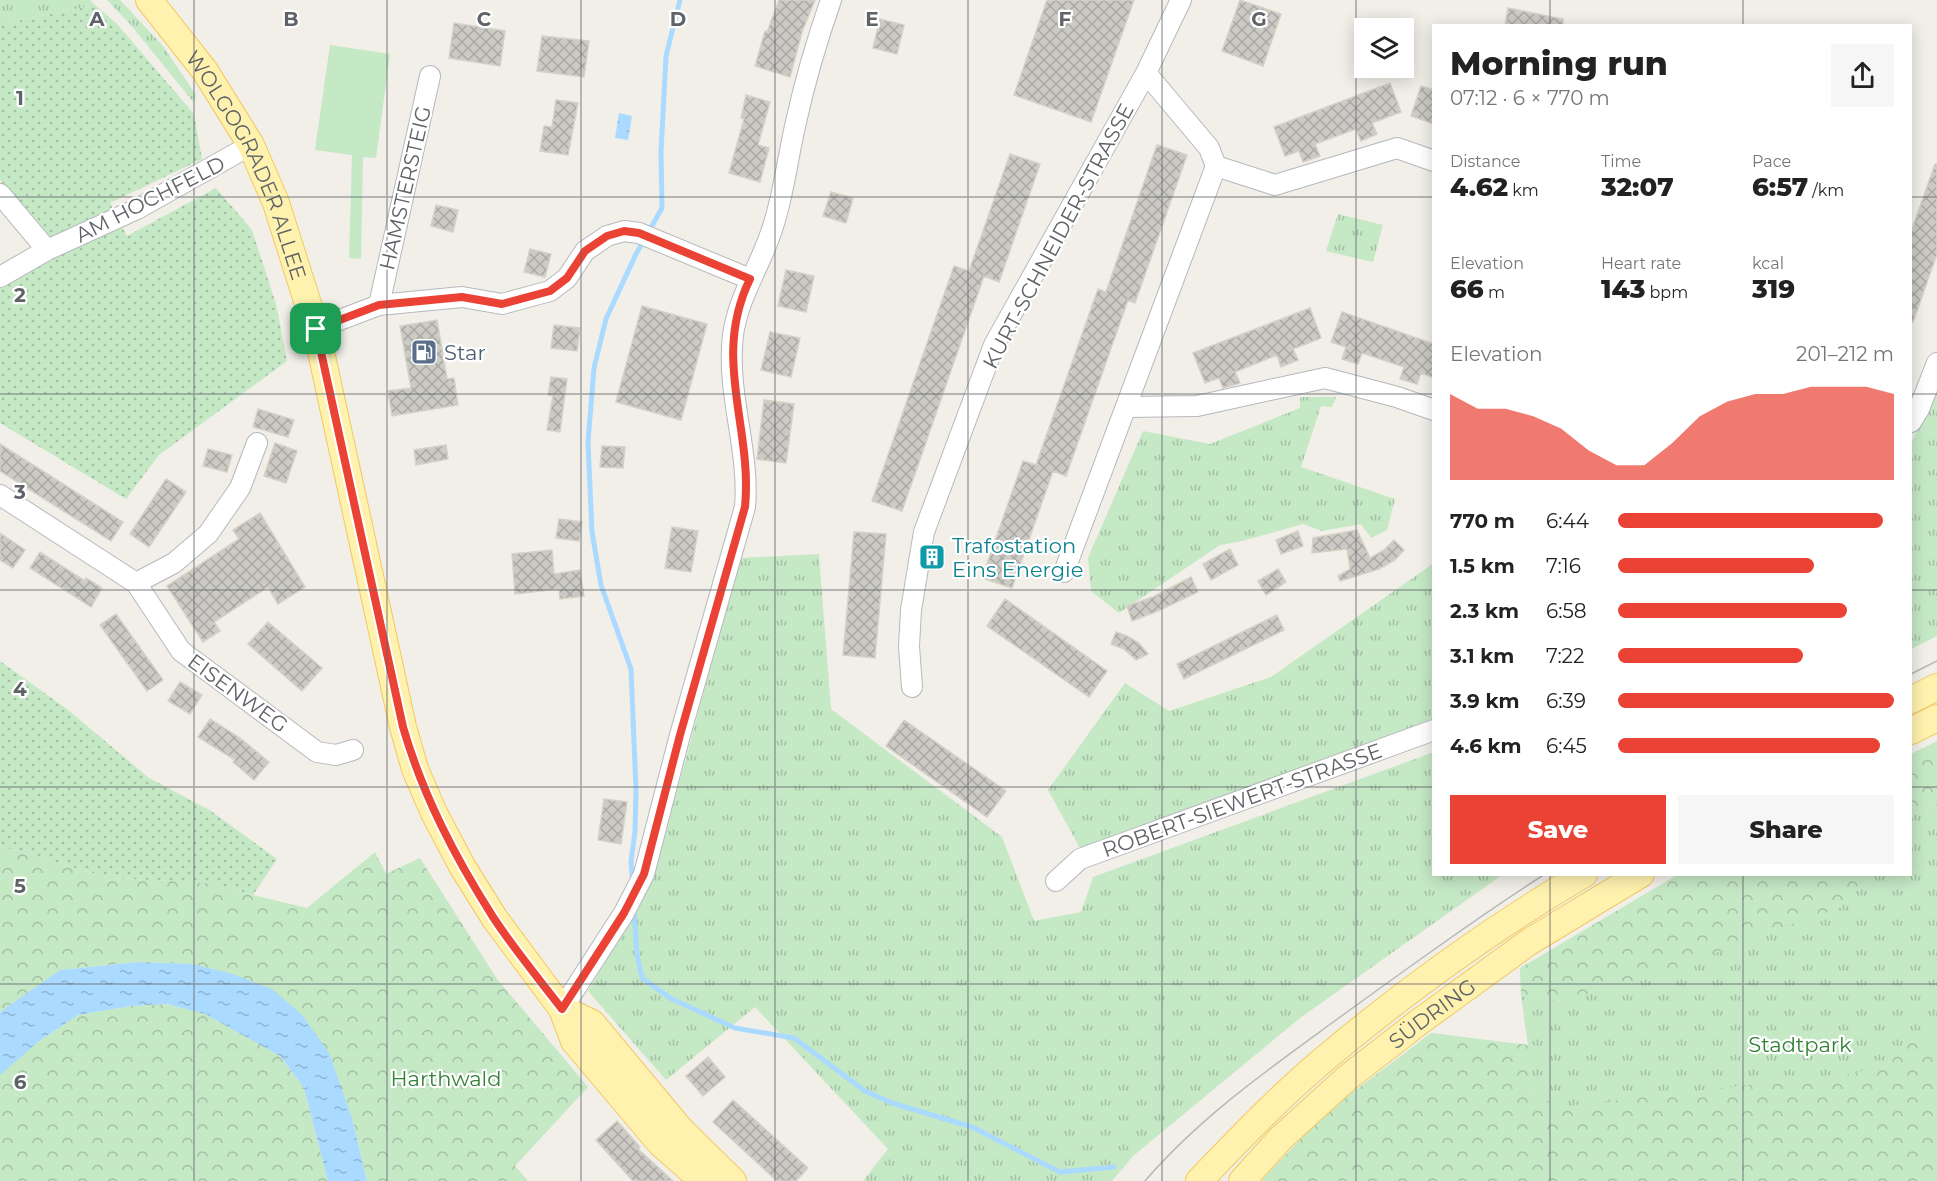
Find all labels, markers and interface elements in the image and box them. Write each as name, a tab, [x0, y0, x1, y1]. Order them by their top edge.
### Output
text: A	[88, 7, 105, 31]
text: B	[283, 7, 299, 31]
text: C	[477, 7, 492, 31]
text: D	[670, 7, 686, 31]
text: E	[865, 7, 879, 31]
text: F	[1059, 7, 1072, 31]
text: G	[1251, 7, 1267, 31]
map controls	[1354, 18, 1414, 78]
button: layers	[1354, 18, 1414, 78]
text: Morning run	[1450, 43, 1668, 83]
button: share	[1831, 44, 1894, 107]
street label: WOLGOGRADER ALLEE	[181, 45, 312, 283]
text: 1	[16, 86, 24, 110]
text: 07:12 · 6 × 770 m	[1450, 86, 1610, 110]
street label: KURT-SCHNEIDER-STRASSE	[977, 99, 1139, 373]
street label: HAMSTERSTEIG	[374, 104, 436, 272]
street label: AM HOCHFELD	[71, 151, 229, 247]
text: Distance	[1450, 152, 1520, 171]
text: Time	[1601, 152, 1641, 171]
text: Pace	[1752, 152, 1791, 171]
text: 4.62	[1450, 171, 1508, 203]
text: 32:07	[1601, 171, 1674, 203]
text: 6:57	[1752, 171, 1808, 203]
text: km	[1508, 181, 1539, 200]
text: /km	[1808, 181, 1844, 200]
text: Elevation	[1450, 254, 1524, 273]
text: Heart rate	[1601, 254, 1681, 273]
text: kcal	[1752, 254, 1784, 273]
text: 66	[1450, 273, 1484, 305]
text: 143	[1601, 273, 1645, 305]
text: 319	[1752, 273, 1795, 305]
text: 2	[14, 283, 26, 307]
text: m	[1484, 283, 1505, 302]
text: bpm	[1645, 283, 1688, 302]
pin	[290, 303, 341, 354]
icon: arrive	[299, 312, 332, 345]
fuel station icon: Star	[409, 337, 439, 367]
place label: Star	[444, 340, 486, 365]
text: Elevation	[1450, 342, 1542, 366]
text: 201–212 m	[1796, 342, 1894, 366]
text: 3	[13, 480, 26, 504]
text: 770 m	[1450, 509, 1515, 533]
text: 6:44	[1546, 509, 1589, 533]
place label: Trafostation Eins Energie	[952, 533, 1083, 582]
building icon: Trafostation Eins Energie	[917, 542, 947, 572]
text: 1.5 km	[1450, 554, 1515, 578]
text: 7:16	[1546, 554, 1581, 578]
text: 2.3 km	[1450, 599, 1519, 623]
text: 6:58	[1546, 599, 1587, 623]
text: 3.1 km	[1450, 644, 1514, 668]
text: 7:22	[1546, 644, 1584, 668]
street label: EISENWEG	[183, 648, 293, 738]
text: 4	[13, 677, 27, 701]
text: 3.9 km	[1450, 689, 1520, 713]
text: 6:39	[1546, 689, 1586, 713]
text: 4.6 km	[1450, 734, 1522, 758]
text: 6:45	[1546, 734, 1587, 758]
street label: ROBERT-SIEWERT-STRASSE	[1099, 738, 1385, 862]
button: Save	[1450, 795, 1666, 864]
button: Share	[1678, 795, 1894, 864]
text: 5	[14, 874, 26, 898]
street label: SÜDRING	[1383, 973, 1480, 1054]
park label: Stadtpark	[1748, 1032, 1852, 1057]
park label: Harthwald	[390, 1066, 502, 1091]
text: 6	[14, 1070, 27, 1094]

